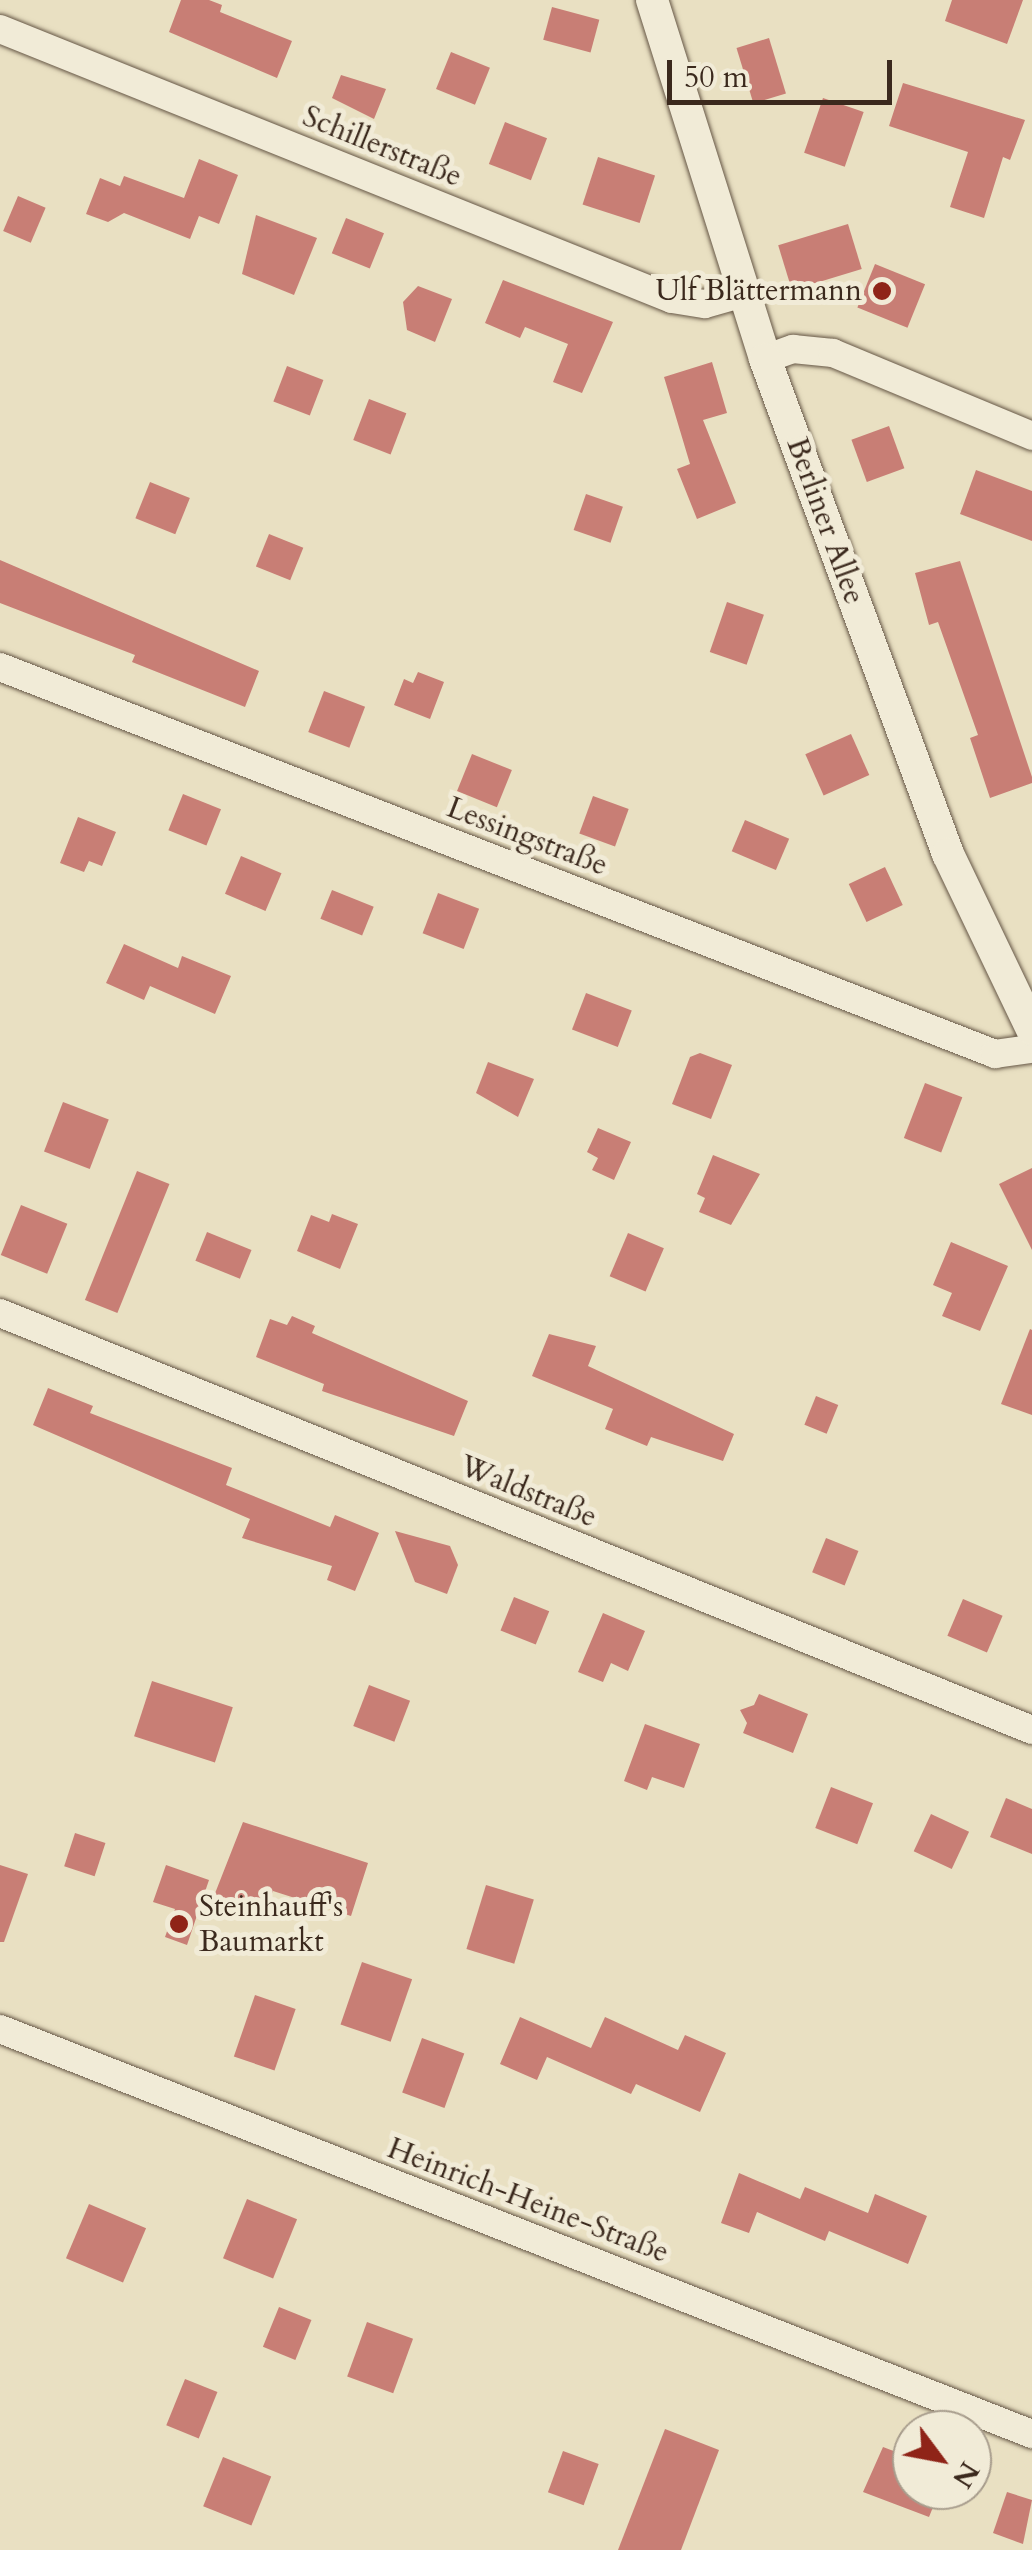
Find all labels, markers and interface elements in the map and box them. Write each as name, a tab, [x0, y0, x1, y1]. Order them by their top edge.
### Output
scale bar	[672, 40, 897, 102]
text: 50 m	[684, 57, 748, 98]
street label: Schillerstraße	[297, 99, 467, 195]
place label: Ulf Blättermann	[655, 273, 862, 309]
marker: Ulf Blättermann	[871, 280, 893, 302]
street label: Berliner Allee	[778, 433, 872, 609]
street label: Lessingstraße	[442, 790, 612, 884]
street label: Waldstraße	[454, 1448, 602, 1536]
place label: Steinhauff's Baumarkt	[199, 1889, 343, 1960]
marker: Steinhauff's Baumarkt	[168, 1913, 190, 1935]
street label: Heinrich-Heine-Straße	[382, 2131, 674, 2271]
north arrow	[892, 2410, 992, 2510]
text: N	[943, 2454, 988, 2495]

